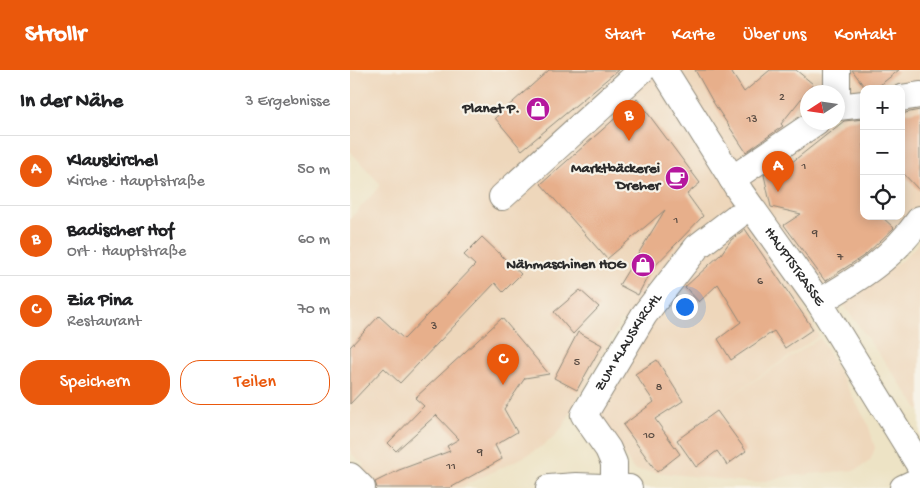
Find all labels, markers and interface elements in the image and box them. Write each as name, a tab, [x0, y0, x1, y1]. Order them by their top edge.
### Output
text: Strollr	[25, 21, 86, 50]
text: Start	[605, 25, 644, 46]
text: Karte	[672, 25, 715, 46]
text: Über uns	[743, 25, 806, 46]
text: Kontakt	[834, 25, 895, 46]
north arrow	[800, 85, 845, 130]
map controls	[860, 85, 905, 220]
button: +	[860, 85, 905, 130]
text: In der Nähe	[20, 90, 123, 115]
house number: 2	[779, 91, 785, 105]
text: 3 Ergebnisse	[245, 93, 330, 112]
shop icon: Planet P.	[525, 96, 551, 122]
place label: Planet P.	[462, 100, 520, 118]
pin: B	[613, 100, 645, 141]
house number: 13	[745, 113, 758, 127]
button: −	[860, 130, 905, 175]
text: Klauskirchel	[67, 150, 158, 173]
pin: A	[762, 151, 794, 192]
place label: Marktbäckerei Dreher	[571, 160, 662, 195]
house number: 1	[801, 160, 807, 174]
text: A	[31, 161, 41, 180]
text: 50 m	[297, 161, 330, 180]
cafe icon: Marktbäckerei Dreher	[664, 165, 690, 191]
text: Kirche · Hauptstraße	[67, 173, 205, 192]
button: locate	[860, 175, 905, 220]
house number: 1	[673, 214, 679, 228]
text: Badischer Hof	[67, 220, 174, 243]
street label: HAUPTSTRASSE	[760, 224, 829, 310]
house number: 9	[811, 227, 818, 241]
text: B	[32, 231, 40, 250]
text: 60 m	[298, 231, 330, 250]
text: Ort · Hauptstraße	[67, 243, 186, 262]
house number: 7	[836, 251, 844, 265]
shop icon: Nähmaschinen HOG	[630, 252, 656, 278]
place label: Nähmaschinen HOG	[506, 256, 628, 274]
house number: 6	[757, 275, 764, 289]
street label: ZUM KLAUSKIRCHL	[591, 289, 667, 395]
text: Zia Pina	[67, 290, 133, 313]
your location	[672, 294, 698, 320]
text: C	[32, 301, 40, 320]
text: 70 m	[297, 301, 330, 320]
text: Restaurant	[67, 313, 141, 332]
house number: 3	[430, 320, 437, 334]
pin: C	[487, 344, 519, 385]
house number: 5	[574, 356, 580, 370]
button: Speichern	[20, 360, 170, 405]
button: Teilen	[180, 360, 330, 405]
house number: 8	[656, 381, 663, 395]
house number: 10	[642, 429, 655, 443]
house number: 9	[476, 446, 483, 460]
house number: 11	[445, 460, 456, 474]

